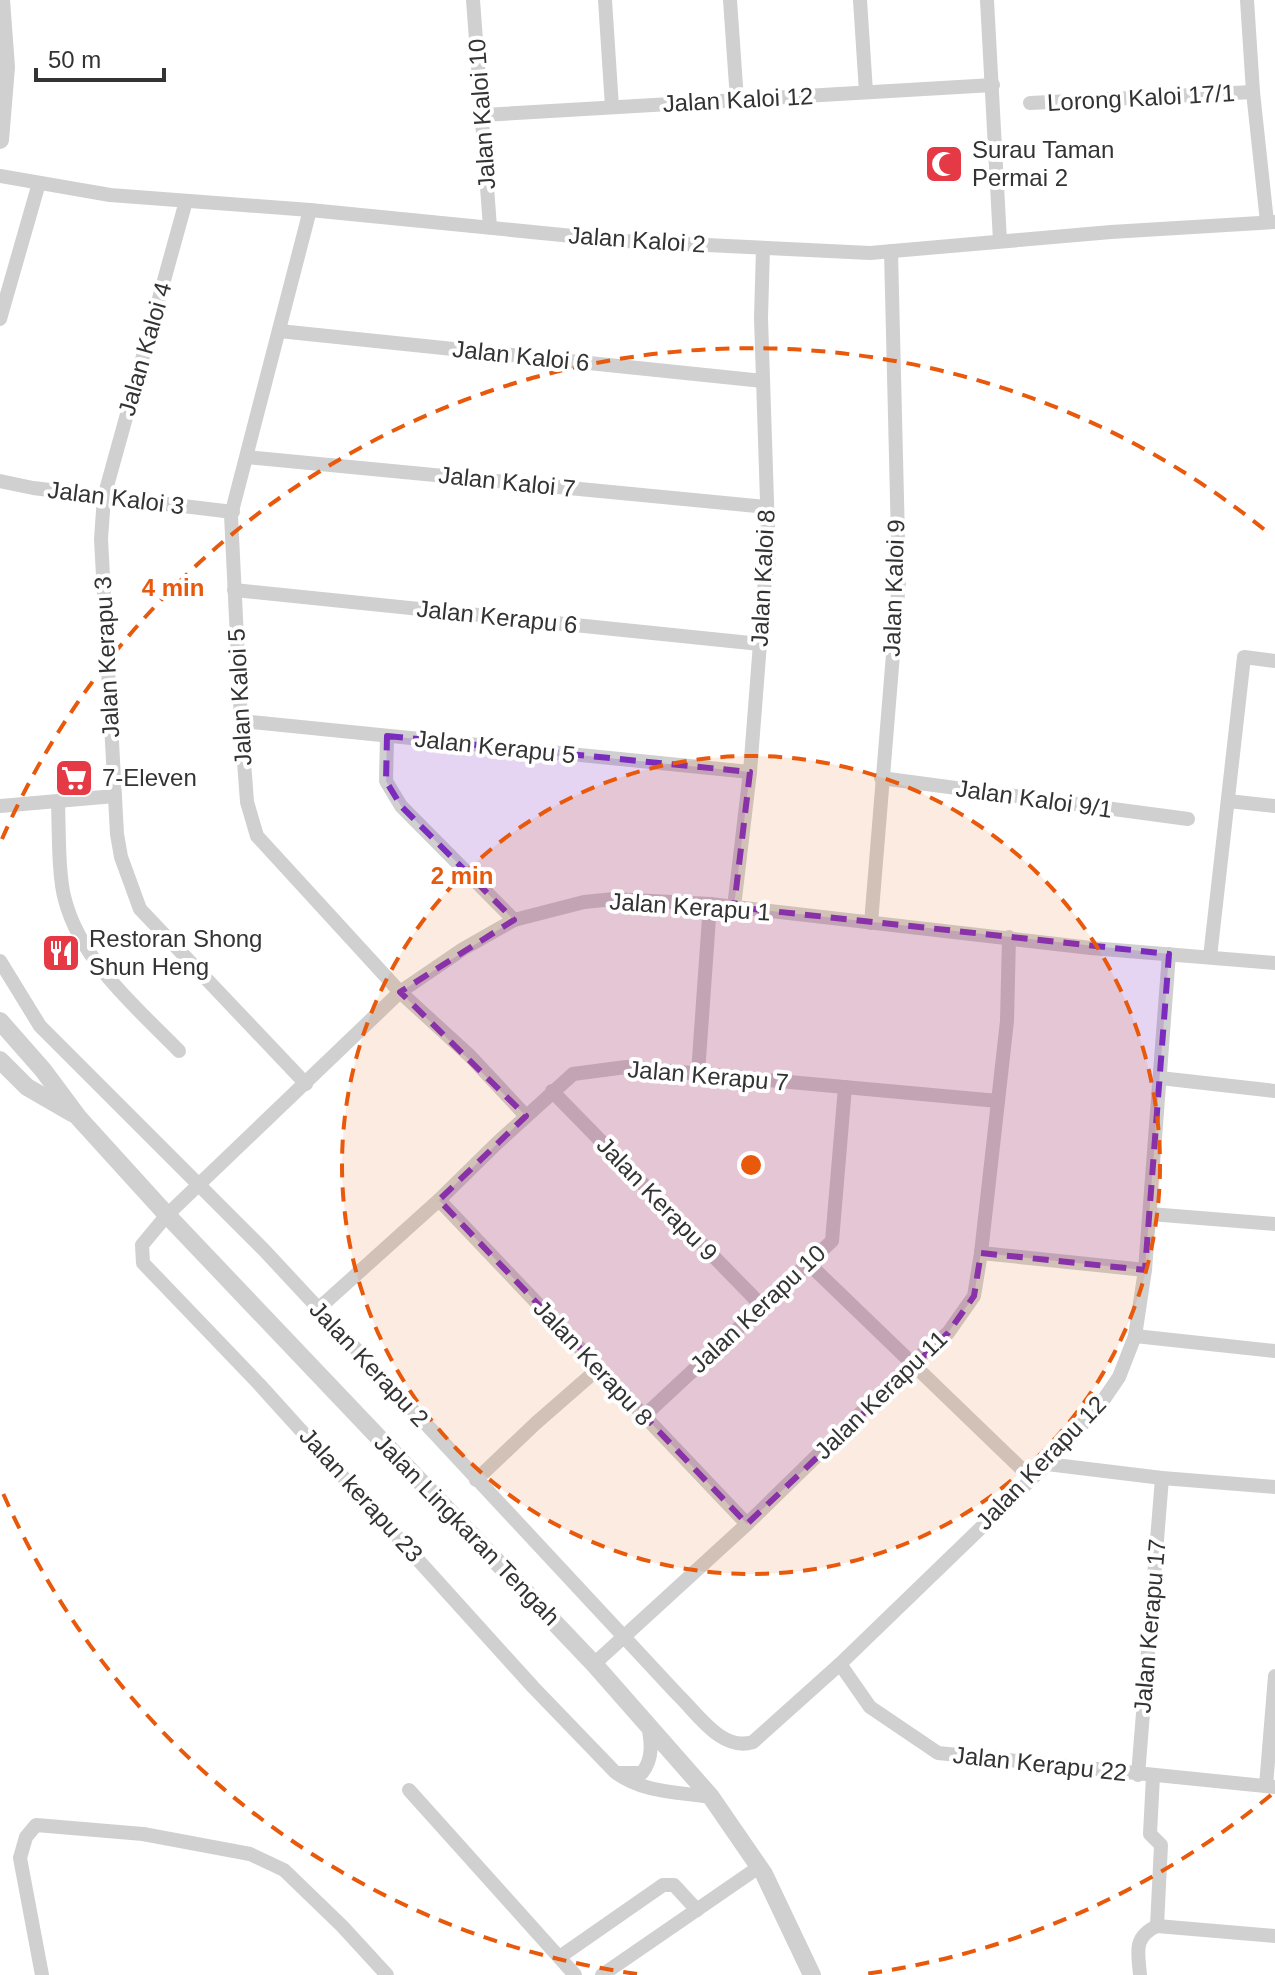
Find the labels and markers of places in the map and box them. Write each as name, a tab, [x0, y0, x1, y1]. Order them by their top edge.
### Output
place label: Surau Taman Permai 2	[972, 136, 1114, 191]
mosque icon: Surau Taman Permai 2	[923, 143, 965, 185]
supermarket icon: 7-Eleven	[53, 757, 95, 799]
place label: 7-Eleven	[102, 764, 197, 791]
place label: Restoran Shong Shun Heng	[89, 925, 262, 980]
restaurant icon: Restoran Shong Shun Heng	[40, 932, 82, 974]
centre of rings	[737, 1151, 765, 1179]

